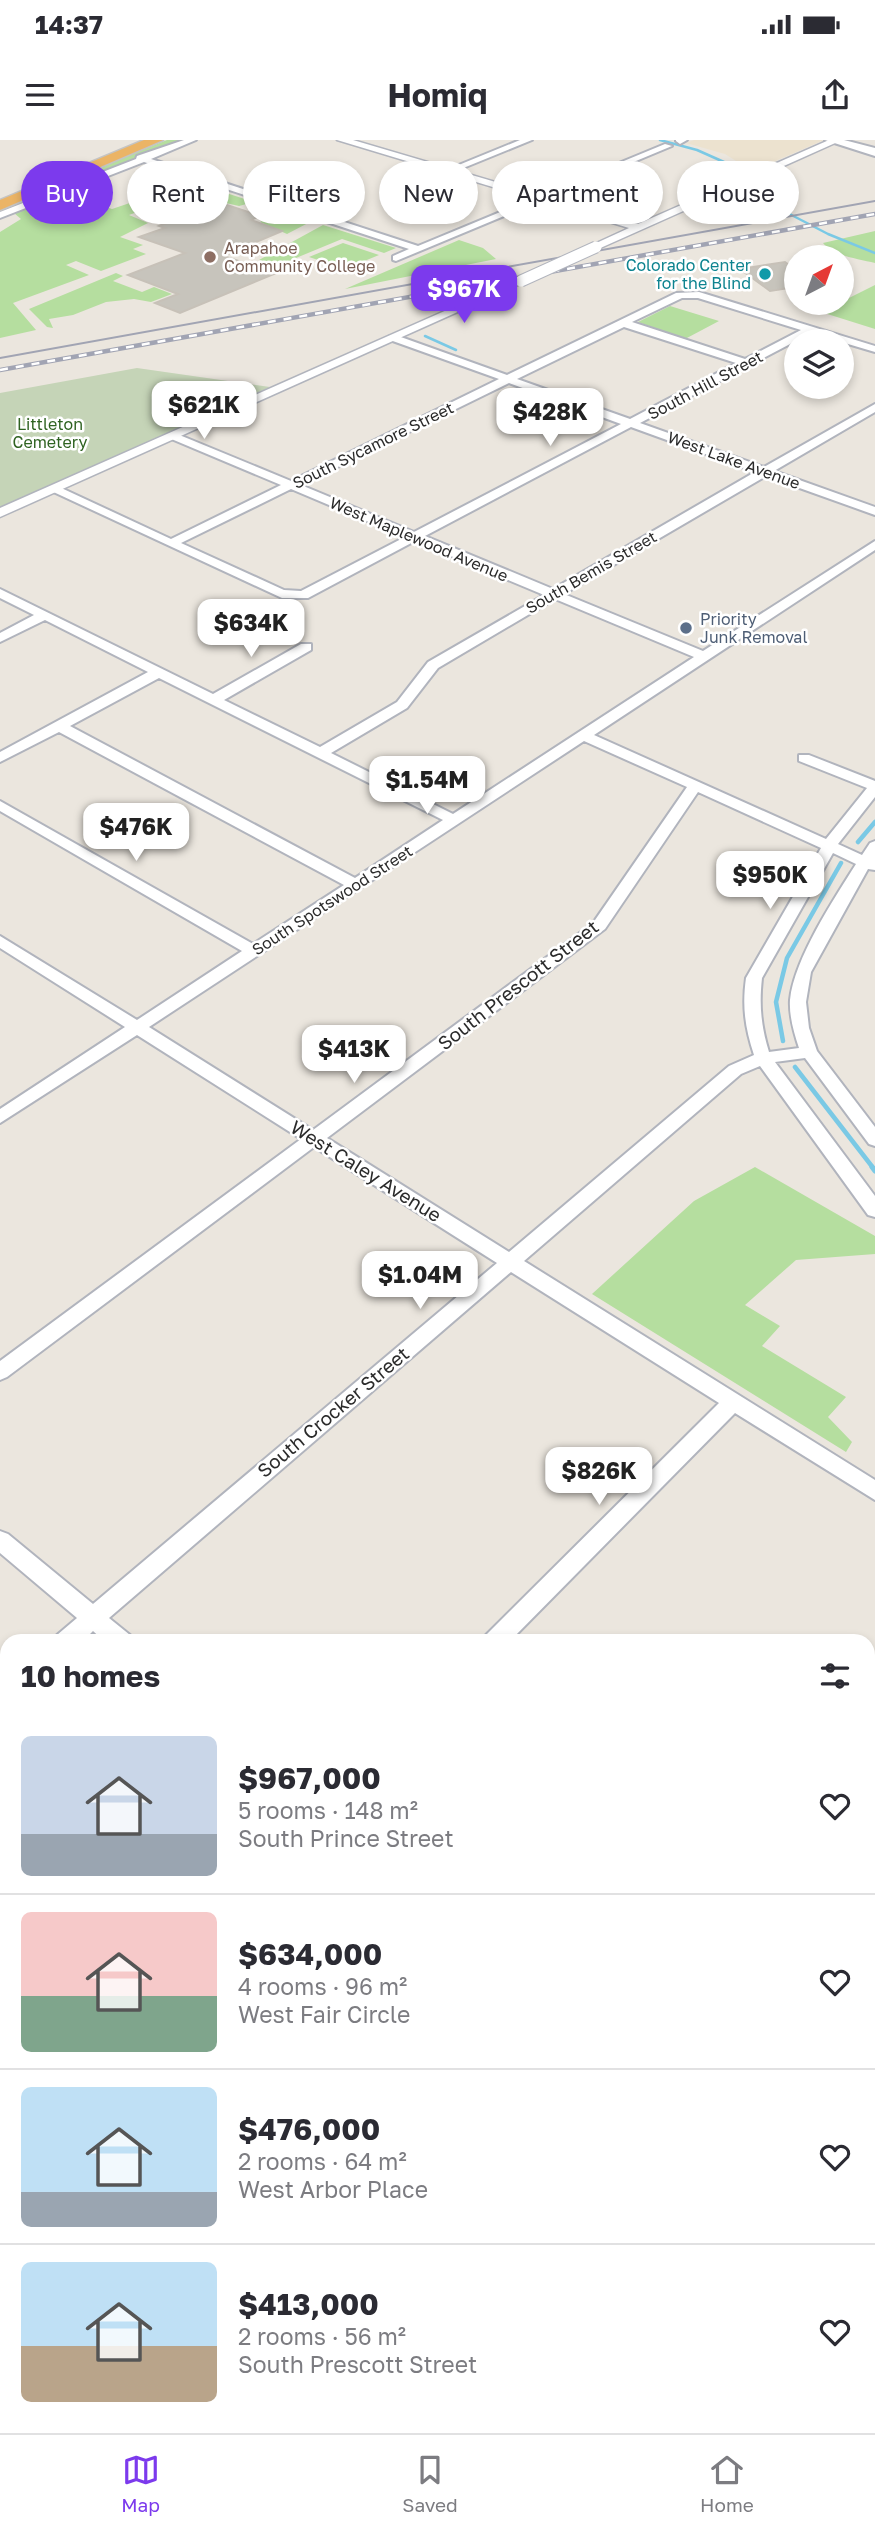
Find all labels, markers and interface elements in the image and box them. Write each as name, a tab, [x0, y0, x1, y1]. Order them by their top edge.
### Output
text: 14:37	[35, 9, 103, 40]
icon: menu	[21, 76, 59, 114]
text: Homiq	[388, 76, 487, 114]
icon: share	[816, 76, 854, 114]
chip: Buy	[21, 161, 113, 224]
chip: Rent	[127, 161, 229, 224]
chip: Filters	[243, 161, 365, 224]
chip: New	[379, 161, 478, 224]
chip: Apartment	[492, 161, 663, 224]
chip: House	[677, 161, 799, 224]
place label: Arapahoe Community College	[224, 238, 375, 276]
north arrow	[784, 245, 854, 315]
map controls	[784, 245, 854, 399]
marker: Arapahoe Community College	[202, 249, 218, 265]
place label: Colorado Center for the Blind	[626, 255, 751, 293]
pin: $967K	[415, 265, 513, 325]
marker: Colorado Center for the Blind	[757, 266, 773, 282]
text: $967K	[427, 274, 501, 302]
button: layers	[784, 329, 854, 399]
street label: South Hill Street	[644, 346, 766, 424]
pin: $621K	[155, 382, 253, 441]
pin: $428K	[501, 388, 599, 448]
text: $621K	[168, 390, 240, 418]
street label: South Sycamore Street	[289, 397, 457, 493]
text: $428K	[512, 397, 588, 425]
park label: Littleton Cemetery	[13, 414, 88, 452]
street label: West Lake Avenue	[665, 427, 803, 493]
street label: West Maplewood Avenue	[327, 492, 511, 586]
street label: South Bemis Street	[522, 526, 660, 618]
pin: $634K	[202, 600, 300, 659]
text: $634K	[213, 608, 289, 636]
place label: Priority Junk Removal	[700, 609, 808, 647]
marker: Priority Junk Removal	[678, 620, 694, 636]
pin: $1.54M	[370, 756, 484, 816]
text: $1.54M	[385, 765, 469, 793]
pin: $476K	[87, 804, 185, 863]
text: $476K	[99, 812, 173, 840]
street label: South Spotswood Street	[248, 841, 416, 959]
pin: $950K	[721, 852, 819, 911]
text: $950K	[732, 860, 808, 888]
street label: South Prescott Street	[433, 915, 603, 1054]
pin: $413K	[305, 1026, 403, 1085]
text: $413K	[318, 1034, 390, 1062]
street label: West Caley Avenue	[287, 1115, 446, 1226]
pin: $1.04M	[363, 1252, 477, 1311]
text: $1.04M	[378, 1260, 462, 1288]
street label: South Crocker Street	[252, 1341, 413, 1482]
pin: $826K	[550, 1448, 648, 1507]
text: $826K	[561, 1456, 637, 1484]
icon: filters	[816, 1657, 854, 1695]
text: 10 homes	[21, 1658, 160, 1694]
text: $967,000	[238, 1760, 381, 1796]
icon: home	[77, 1764, 161, 1848]
icon: heart	[816, 1787, 854, 1825]
text: 5 rooms · 148 m²	[238, 1796, 418, 1824]
text: South Prince Street	[238, 1824, 454, 1852]
text: $634,000	[238, 1936, 382, 1972]
icon: home	[77, 1940, 161, 2024]
icon: heart	[816, 1963, 854, 2001]
text: 4 rooms · 96 m²	[238, 1972, 407, 2000]
text: West Fair Circle	[238, 2000, 410, 2028]
text: $476,000	[238, 2111, 380, 2147]
icon: home	[77, 2115, 161, 2199]
icon: heart	[816, 2138, 854, 2176]
text: 2 rooms · 64 m²	[238, 2147, 407, 2175]
text: West Arbor Place	[238, 2175, 428, 2203]
text: $413,000	[238, 2286, 379, 2322]
icon: home	[77, 2290, 161, 2374]
icon: heart	[816, 2313, 854, 2351]
text: 2 rooms · 56 m²	[238, 2322, 406, 2350]
text: South Prescott Street	[238, 2350, 477, 2378]
tab: Map	[121, 2451, 160, 2516]
tab: Saved	[402, 2451, 458, 2516]
tab: Home	[700, 2451, 754, 2516]

